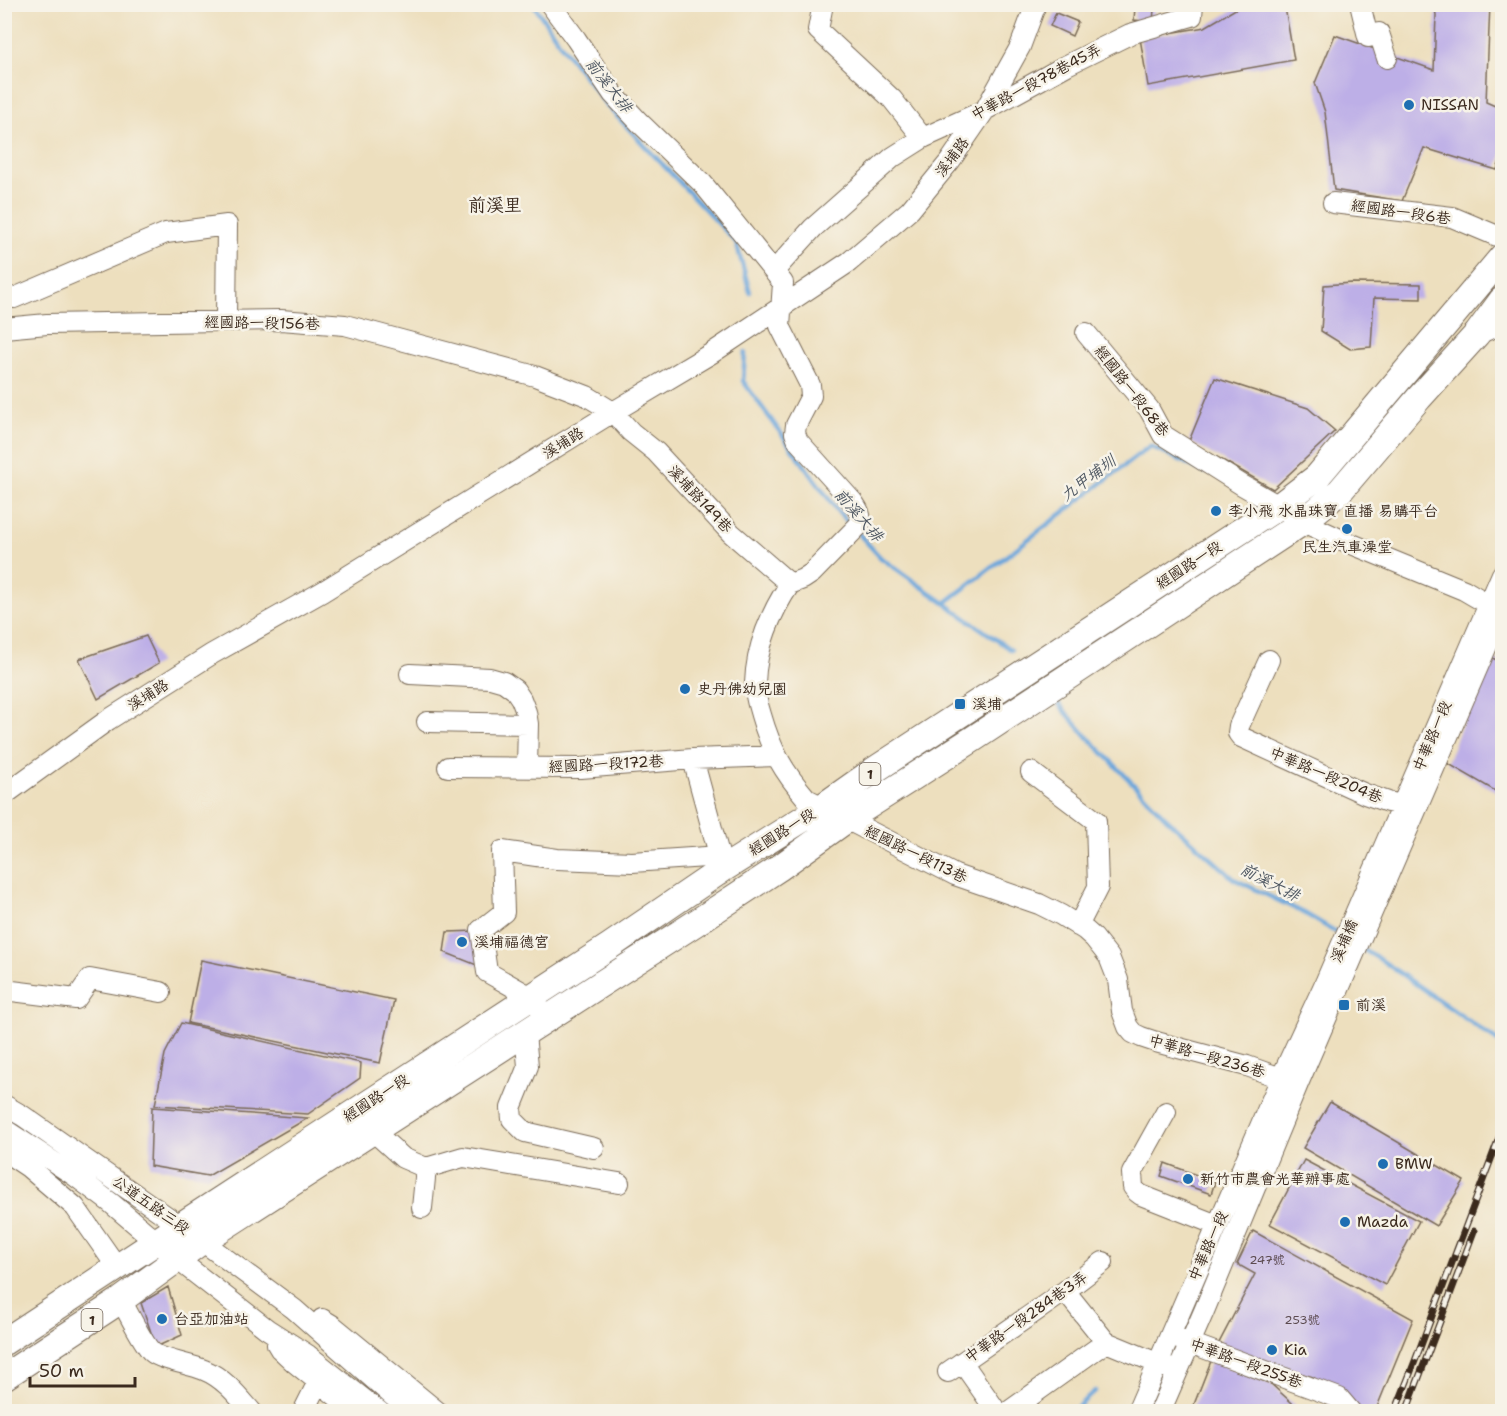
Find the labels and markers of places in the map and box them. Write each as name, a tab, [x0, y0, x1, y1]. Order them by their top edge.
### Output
place label: NISSAN	[1421, 95, 1479, 115]
marker: NISSAN	[1402, 98, 1416, 112]
place label: 李小飛 水晶珠寶 直播 易購平台	[1228, 501, 1438, 521]
marker: 李小飛 水晶珠寶 直播 易購平台	[1209, 504, 1223, 518]
marker: 民生汽車澡堂	[1340, 522, 1354, 536]
place label: 民生汽車澡堂	[1302, 537, 1392, 557]
place label: 史丹佛幼兒園	[697, 679, 787, 699]
marker: 史丹佛幼兒園	[678, 682, 692, 696]
place label: 溪埔	[972, 694, 1002, 714]
marker: 溪埔	[953, 697, 967, 711]
place label: 溪埔福德宮	[474, 932, 549, 952]
marker: 溪埔福德宮	[455, 935, 469, 949]
place label: 前溪	[1356, 995, 1386, 1015]
marker: 前溪	[1337, 998, 1351, 1012]
place label: BMW	[1395, 1154, 1433, 1174]
marker: BMW	[1376, 1157, 1390, 1171]
place label: 新竹市農會光華辦事處	[1200, 1169, 1350, 1189]
marker: 新竹市農會光華辦事處	[1181, 1172, 1195, 1186]
place label: Mazda	[1357, 1212, 1409, 1232]
marker: Mazda	[1338, 1215, 1352, 1229]
place label: 台亞加油站	[174, 1309, 249, 1329]
marker: 台亞加油站	[155, 1312, 169, 1326]
place label: Kia	[1284, 1340, 1307, 1360]
marker: Kia	[1265, 1343, 1279, 1357]

